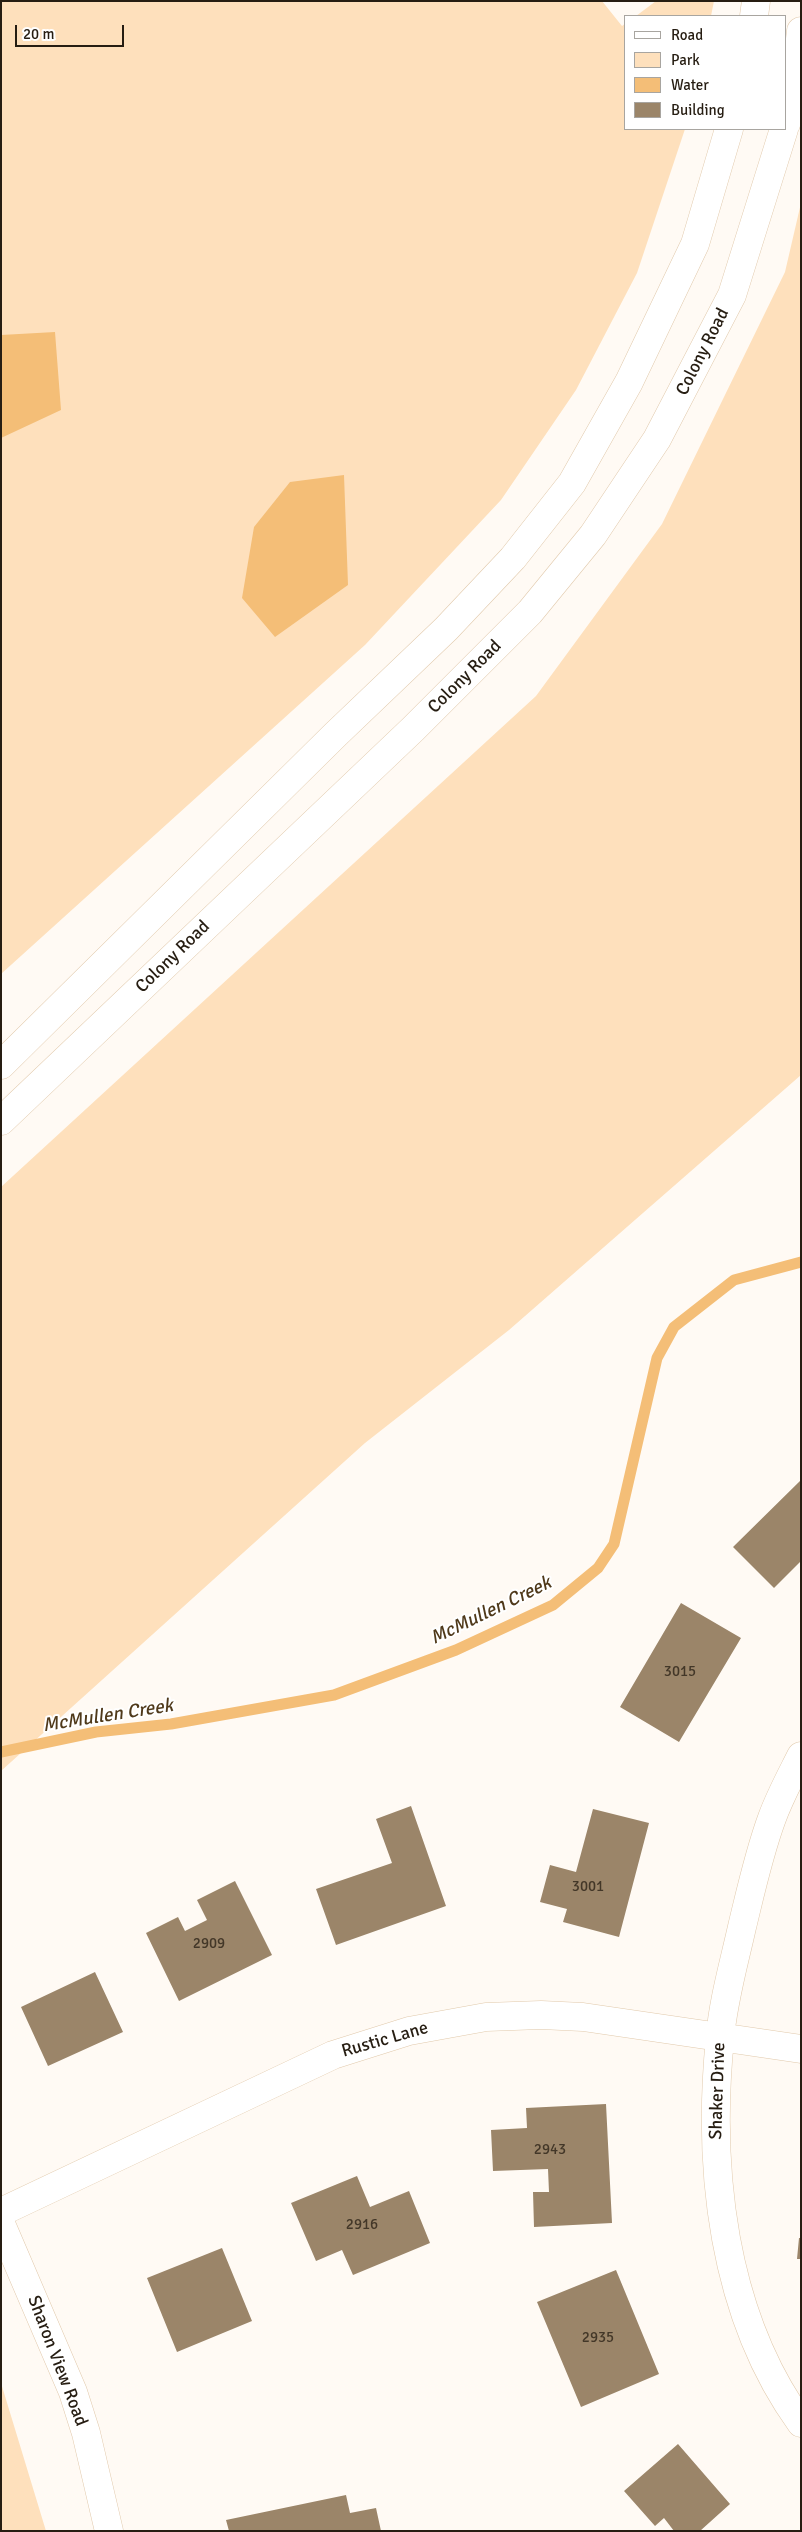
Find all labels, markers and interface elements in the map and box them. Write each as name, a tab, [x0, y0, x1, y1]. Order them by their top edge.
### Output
scale bar	[18, 15, 126, 47]
legend	[624, 15, 787, 130]
text: 20 m	[23, 25, 54, 43]
text: Road	[671, 26, 703, 44]
text: Park	[671, 51, 700, 69]
text: Water	[671, 76, 709, 94]
text: Building	[671, 101, 725, 119]
street label: Colony Road	[672, 305, 734, 399]
street label: Colony Road	[424, 636, 506, 718]
street label: Colony Road	[131, 916, 215, 998]
water label: McMullen Creek	[427, 1572, 555, 1650]
house number: 3015	[664, 1663, 696, 1681]
water label: McMullen Creek	[41, 1694, 175, 1738]
house number: 3001	[572, 1878, 604, 1896]
house number: 2909	[193, 1935, 225, 1953]
street label: Rustic Lane	[339, 2017, 431, 2063]
street label: Shaker Drive	[706, 2042, 730, 2140]
house number: 2943	[534, 2141, 566, 2159]
house number: 2916	[346, 2216, 378, 2234]
street label: Sharon View Road	[22, 2293, 92, 2429]
house number: 2935	[582, 2329, 614, 2347]

